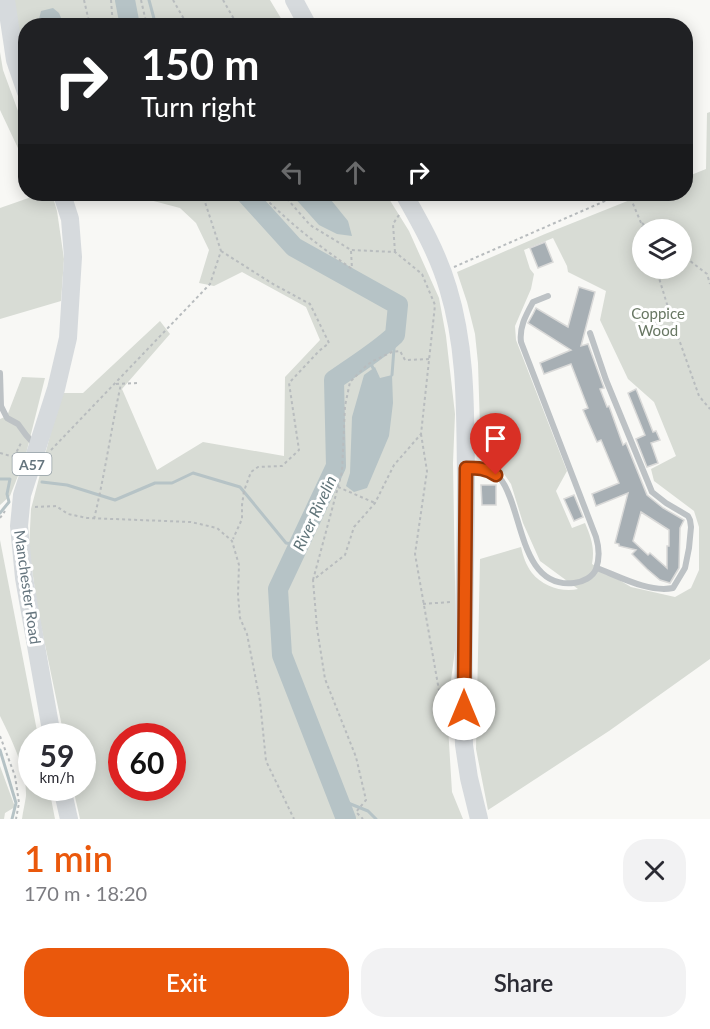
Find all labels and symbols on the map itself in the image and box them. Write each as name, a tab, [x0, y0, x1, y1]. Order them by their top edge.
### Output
park label: Coppice Wood	[631, 304, 685, 339]
pin	[470, 413, 521, 475]
road number: A57	[12, 453, 51, 475]
water label: River Rivelin	[288, 472, 340, 554]
street label: Manchester Road	[11, 529, 45, 645]
position arrow	[432, 677, 496, 741]
speed limit sign: 60	[108, 723, 186, 801]

